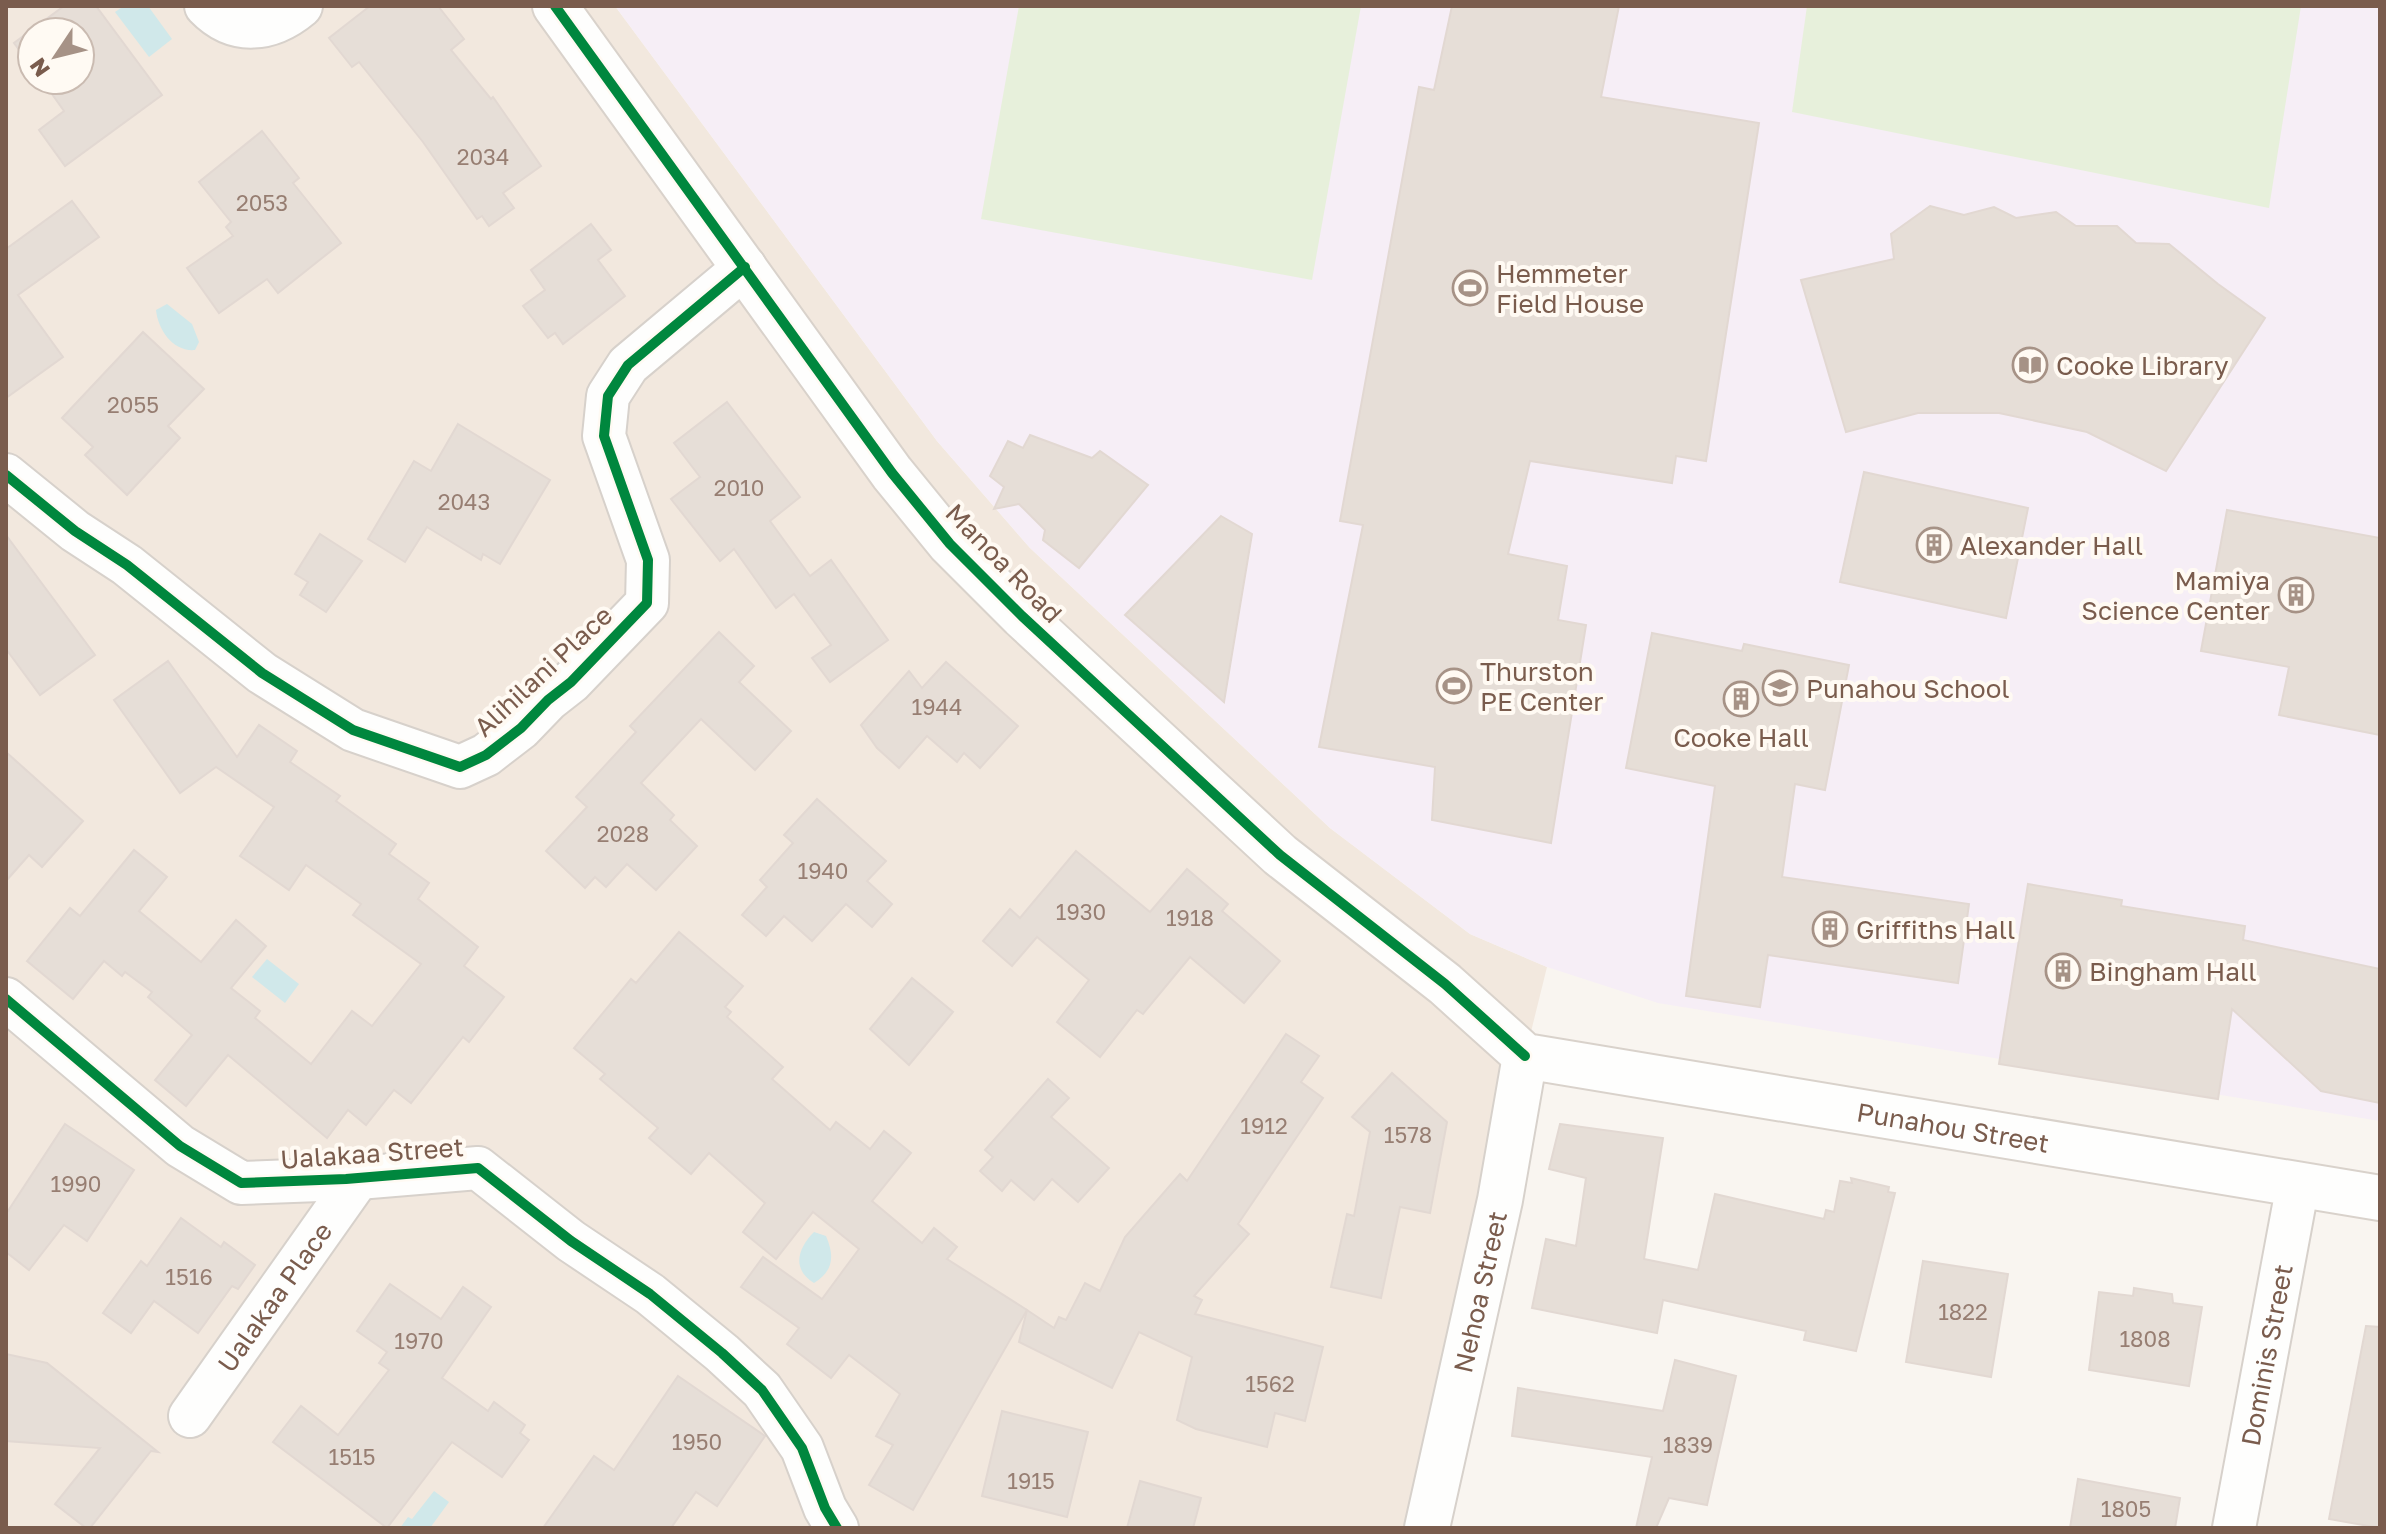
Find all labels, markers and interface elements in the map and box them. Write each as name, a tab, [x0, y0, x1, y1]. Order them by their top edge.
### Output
north arrow	[16, 16, 96, 96]
text: N	[23, 53, 55, 82]
house number: 2034	[457, 143, 509, 170]
house number: 2053	[236, 189, 288, 216]
place label: Hemmeter Field House	[1496, 258, 1644, 319]
sports icon: Hemmeter Field House	[1451, 269, 1489, 307]
library icon: Cooke Library	[2011, 346, 2049, 384]
place label: Cooke Library	[2056, 350, 2229, 381]
house number: 2055	[107, 391, 159, 418]
house number: 2010	[714, 474, 764, 501]
house number: 2043	[438, 488, 490, 515]
street label: Manoa Road	[940, 497, 1068, 629]
building icon: Alexander Hall	[1915, 526, 1953, 564]
place label: Alexander Hall	[1960, 530, 2143, 561]
place label: Mamiya Science Center	[2081, 565, 2270, 626]
building icon: Mamiya Science Center	[2277, 576, 2315, 614]
street label: Alihilani Place	[468, 599, 618, 743]
place label: Thurston PE Center	[1480, 656, 1604, 717]
sports icon: Thurston PE Center	[1435, 667, 1473, 705]
school or university icon: Punahou School	[1761, 669, 1799, 707]
place label: Punahou School	[1806, 673, 2010, 704]
building icon: Cooke Hall	[1722, 680, 1760, 718]
house number: 1944	[912, 693, 962, 720]
place label: Cooke Hall	[1673, 722, 1809, 753]
house number: 2028	[597, 820, 649, 847]
house number: 1940	[797, 857, 849, 884]
house number: 1930	[1056, 898, 1106, 925]
house number: 1918	[1166, 904, 1214, 931]
building icon: Griffiths Hall	[1811, 910, 1849, 948]
place label: Griffiths Hall	[1856, 914, 2015, 945]
building icon: Bingham Hall	[2044, 952, 2082, 990]
place label: Bingham Hall	[2089, 956, 2257, 987]
street label: Punahou Street	[1855, 1096, 2051, 1158]
house number: 1912	[1240, 1112, 1288, 1139]
house number: 1578	[1384, 1121, 1432, 1148]
street label: Ualakaa Street	[279, 1131, 465, 1175]
house number: 1990	[51, 1170, 101, 1197]
street label: Nehoa Street	[1447, 1208, 1513, 1376]
street label: Ualakaa Place	[211, 1216, 338, 1378]
street label: Dominis Street	[2234, 1262, 2298, 1448]
house number: 1516	[165, 1263, 213, 1290]
house number: 1822	[1938, 1298, 1988, 1325]
house number: 1808	[2119, 1325, 2171, 1352]
house number: 1970	[394, 1327, 444, 1354]
house number: 1562	[1245, 1370, 1295, 1397]
house number: 1950	[672, 1428, 722, 1455]
house number: 1839	[1663, 1431, 1713, 1458]
house number: 1515	[329, 1443, 375, 1470]
house number: 1915	[1007, 1467, 1055, 1494]
house number: 1805	[2101, 1495, 2151, 1522]

